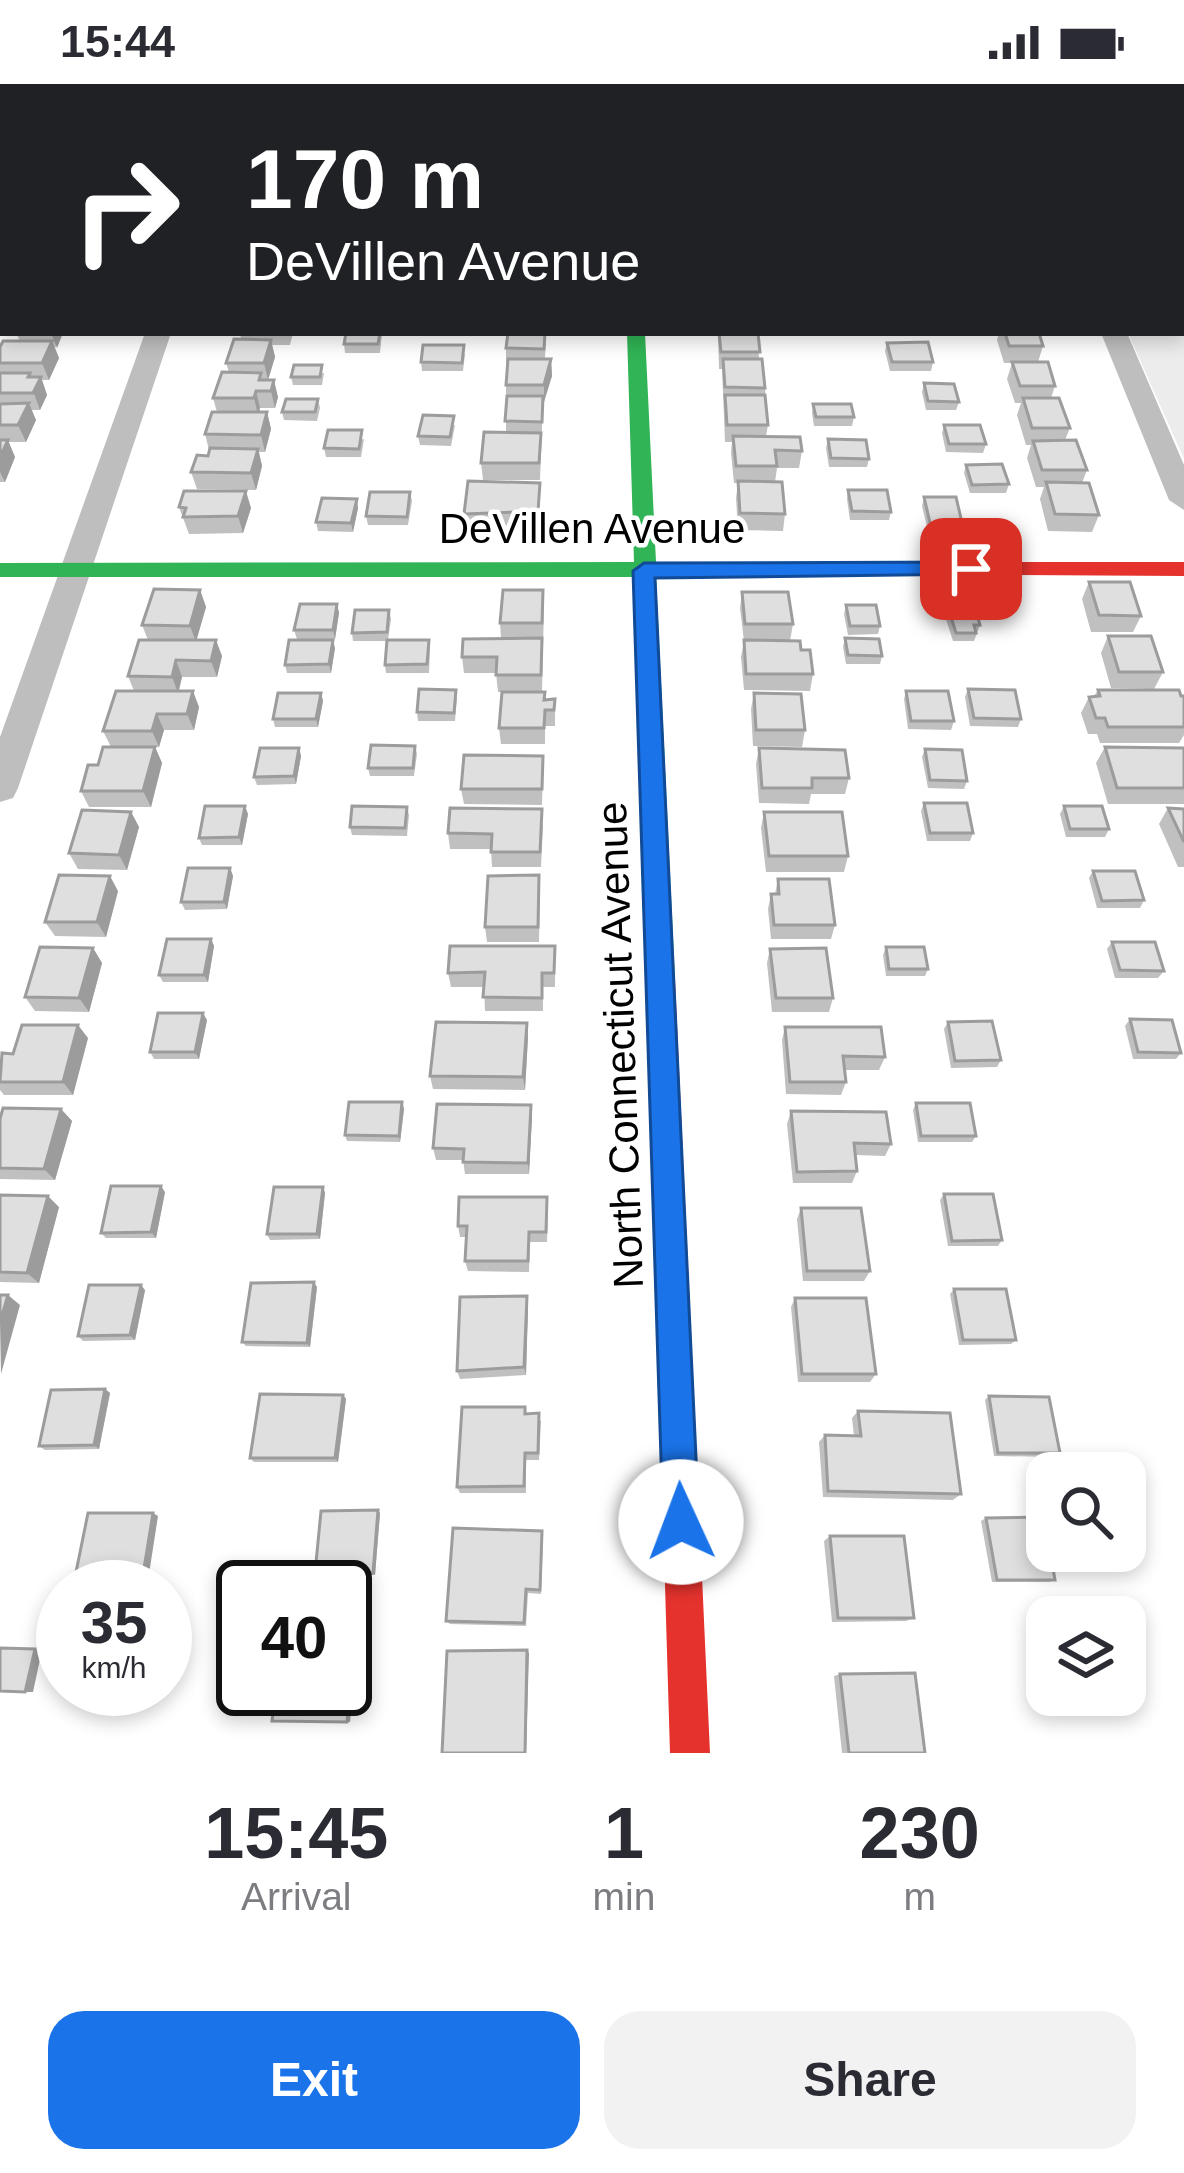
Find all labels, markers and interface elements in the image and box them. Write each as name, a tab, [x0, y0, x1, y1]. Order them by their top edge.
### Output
text: 15:44	[60, 16, 175, 67]
icon: right	[48, 132, 204, 288]
text: 170 m	[246, 132, 484, 226]
text: DeVillen Avenue	[246, 231, 640, 291]
street label: DeVillen Avenue	[439, 505, 745, 552]
pin	[920, 518, 1022, 620]
icon: arrive	[938, 536, 1004, 602]
street label: North Connecticut Avenue	[588, 801, 652, 1289]
map controls	[1026, 1452, 1146, 1716]
button: search	[1026, 1452, 1146, 1572]
position arrow	[618, 1459, 744, 1585]
speed limit sign: 40	[216, 1560, 372, 1716]
text: 35	[81, 1589, 147, 1656]
button: layers	[1026, 1596, 1146, 1716]
text: km/h	[81, 1651, 147, 1684]
text: 15:45	[204, 1793, 388, 1873]
text: 1	[604, 1793, 644, 1873]
text: 230	[860, 1793, 980, 1873]
text: Arrival	[241, 1875, 352, 1918]
text: min	[593, 1875, 655, 1918]
text: m	[903, 1875, 936, 1918]
button: Exit	[48, 2011, 580, 2149]
button: Share	[604, 2011, 1136, 2149]

